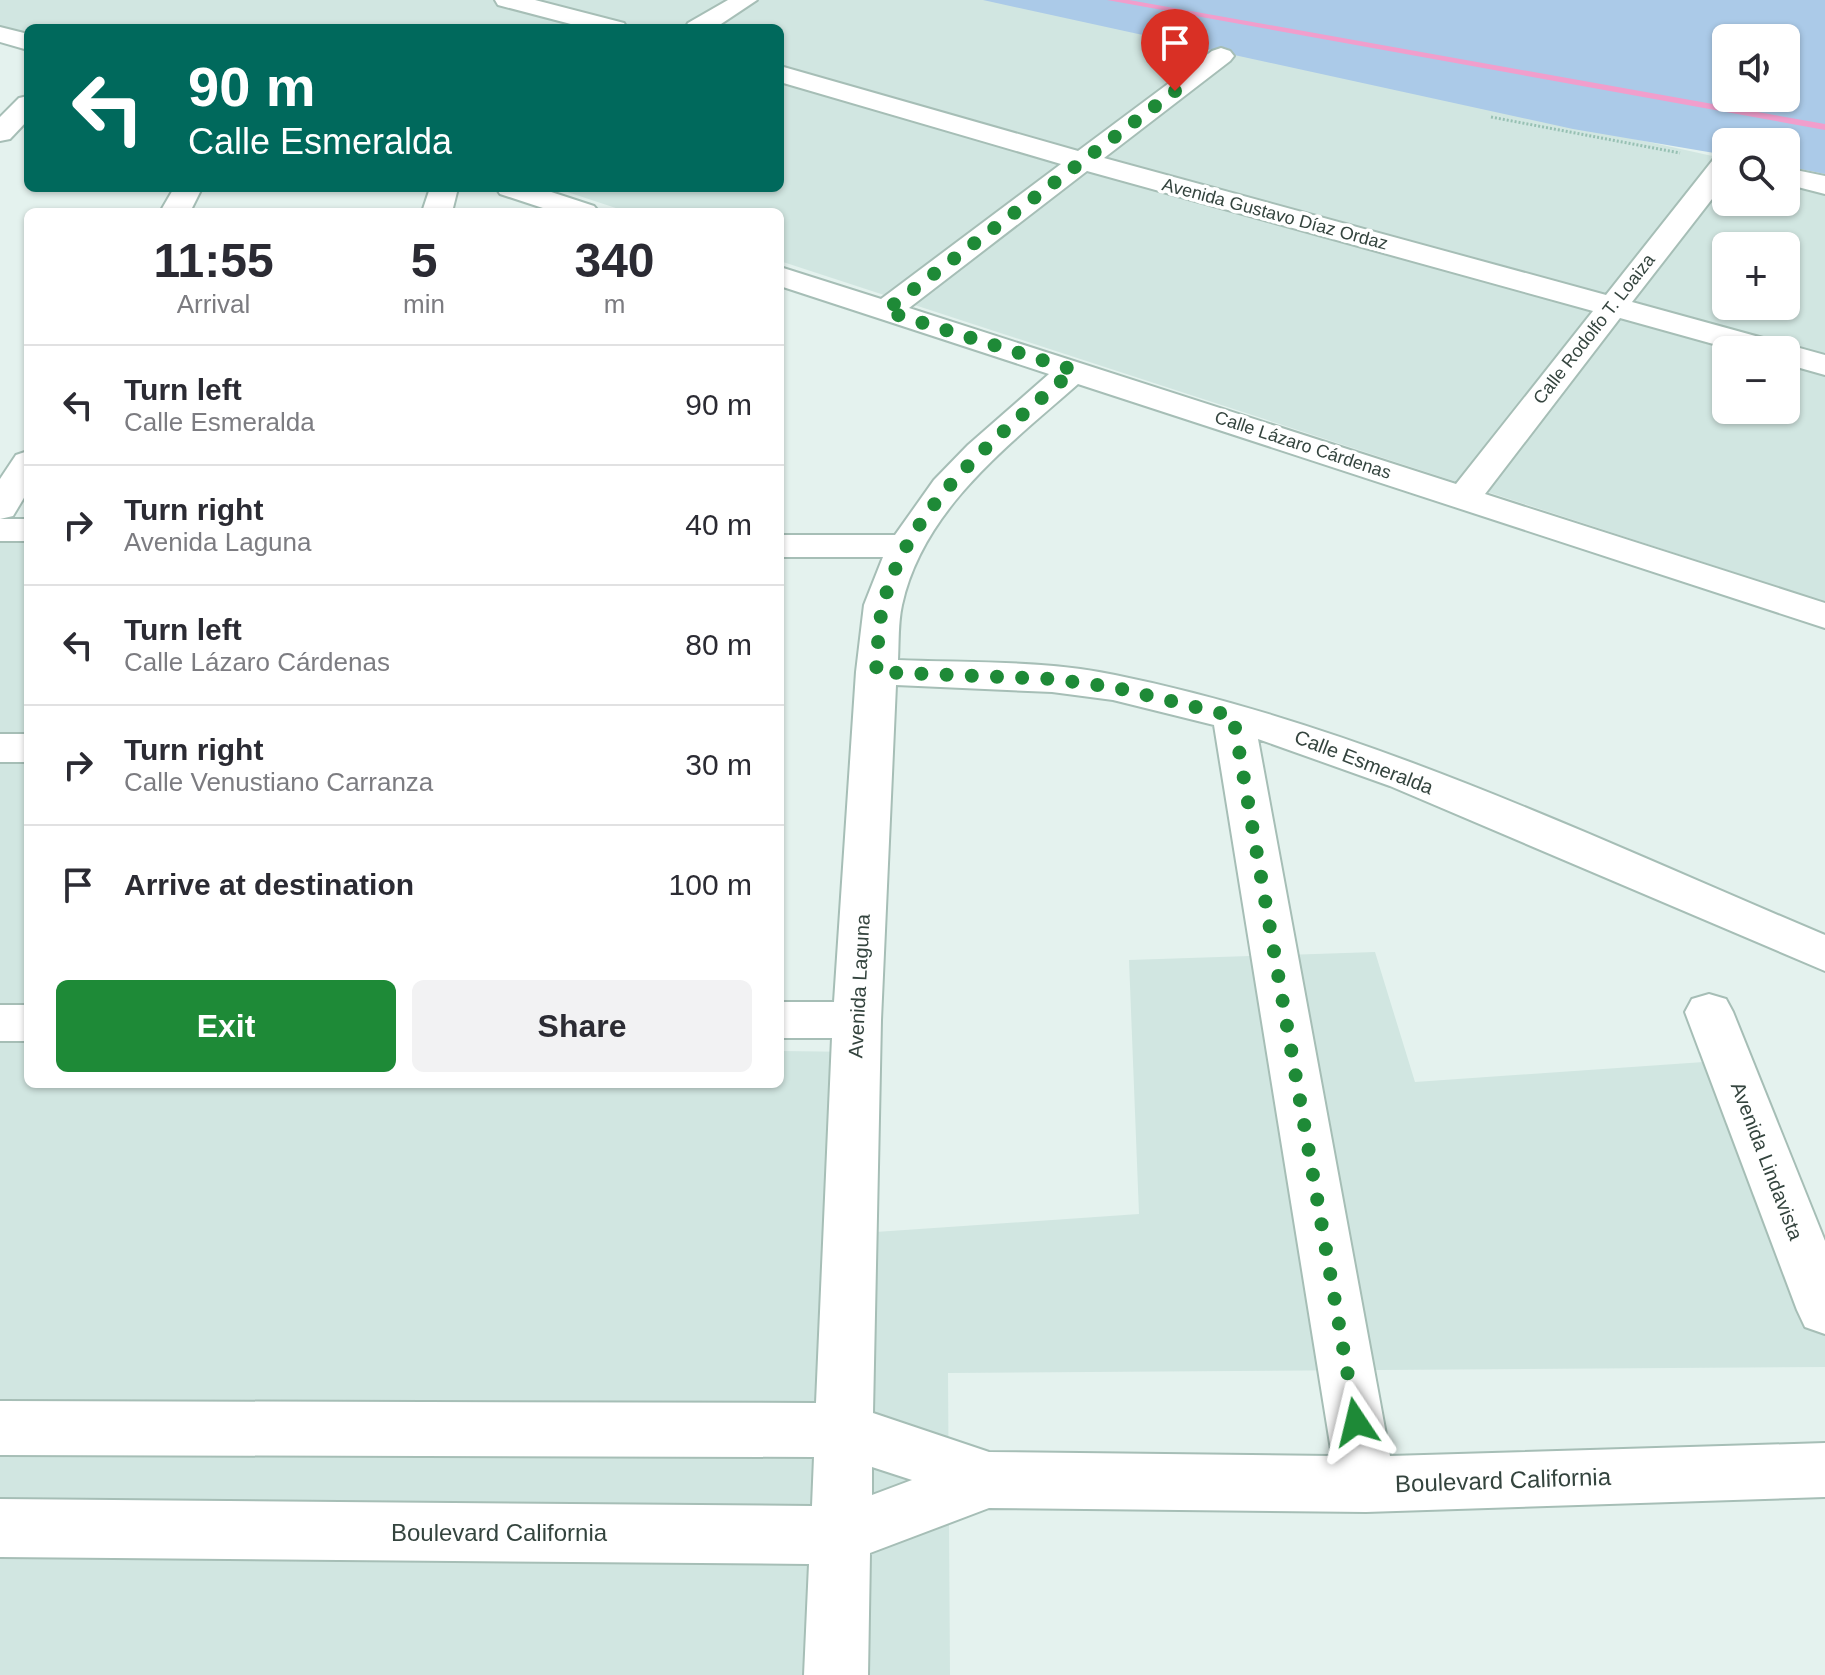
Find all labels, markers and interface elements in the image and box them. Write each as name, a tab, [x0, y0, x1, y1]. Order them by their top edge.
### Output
pin	[1141, 9, 1209, 91]
icon: arrive	[1153, 21, 1197, 65]
map controls	[1712, 24, 1800, 424]
button: sound	[1712, 24, 1800, 112]
text: 90 m	[188, 55, 316, 118]
icon: left	[56, 56, 160, 160]
text: Calle Esmeralda	[188, 121, 452, 162]
button: search	[1712, 128, 1800, 216]
street label: Avenida Gustavo Díaz Ordaz	[1160, 174, 1390, 254]
button: +	[1712, 232, 1800, 320]
text: 11:55	[153, 234, 274, 287]
text: 5	[411, 234, 437, 287]
text: 340	[574, 234, 655, 287]
street label: Calle Rodolfo T. Loaiza	[1529, 249, 1659, 408]
text: Arrival	[177, 289, 250, 319]
text: min	[403, 289, 445, 319]
text: m	[604, 289, 625, 319]
button: −	[1712, 336, 1800, 424]
text: Turn left	[124, 373, 242, 406]
icon: left	[56, 383, 100, 427]
text: 90 m	[685, 388, 752, 421]
text: Calle Esmeralda	[124, 407, 315, 437]
street label: Calle Lázaro Cárdenas	[1212, 407, 1394, 483]
text: Turn right	[124, 493, 263, 526]
icon: right	[56, 503, 100, 547]
text: 40 m	[685, 508, 752, 541]
text: Avenida Laguna	[124, 527, 311, 557]
text: Turn left	[124, 613, 242, 646]
icon: left	[56, 623, 100, 667]
text: 80 m	[685, 628, 752, 661]
text: Calle Lázaro Cárdenas	[124, 647, 390, 677]
street label: Calle Esmeralda	[1292, 725, 1437, 799]
text: Turn right	[124, 733, 263, 766]
icon: right	[56, 743, 100, 787]
text: 30 m	[685, 748, 752, 781]
text: Calle Venustiano Carranza	[124, 767, 433, 797]
icon: arrive	[56, 863, 100, 907]
text: Arrive at destination	[124, 868, 414, 901]
text: 100 m	[669, 868, 752, 901]
street label: Avenida Laguna	[844, 913, 874, 1059]
button: Exit	[56, 980, 396, 1072]
button: Share	[412, 980, 752, 1072]
street label: Avenida Lindavista	[1727, 1079, 1808, 1244]
position arrow	[1314, 1380, 1398, 1464]
street label: Boulevard California	[1395, 1463, 1612, 1497]
street label: Boulevard California	[391, 1519, 608, 1546]

